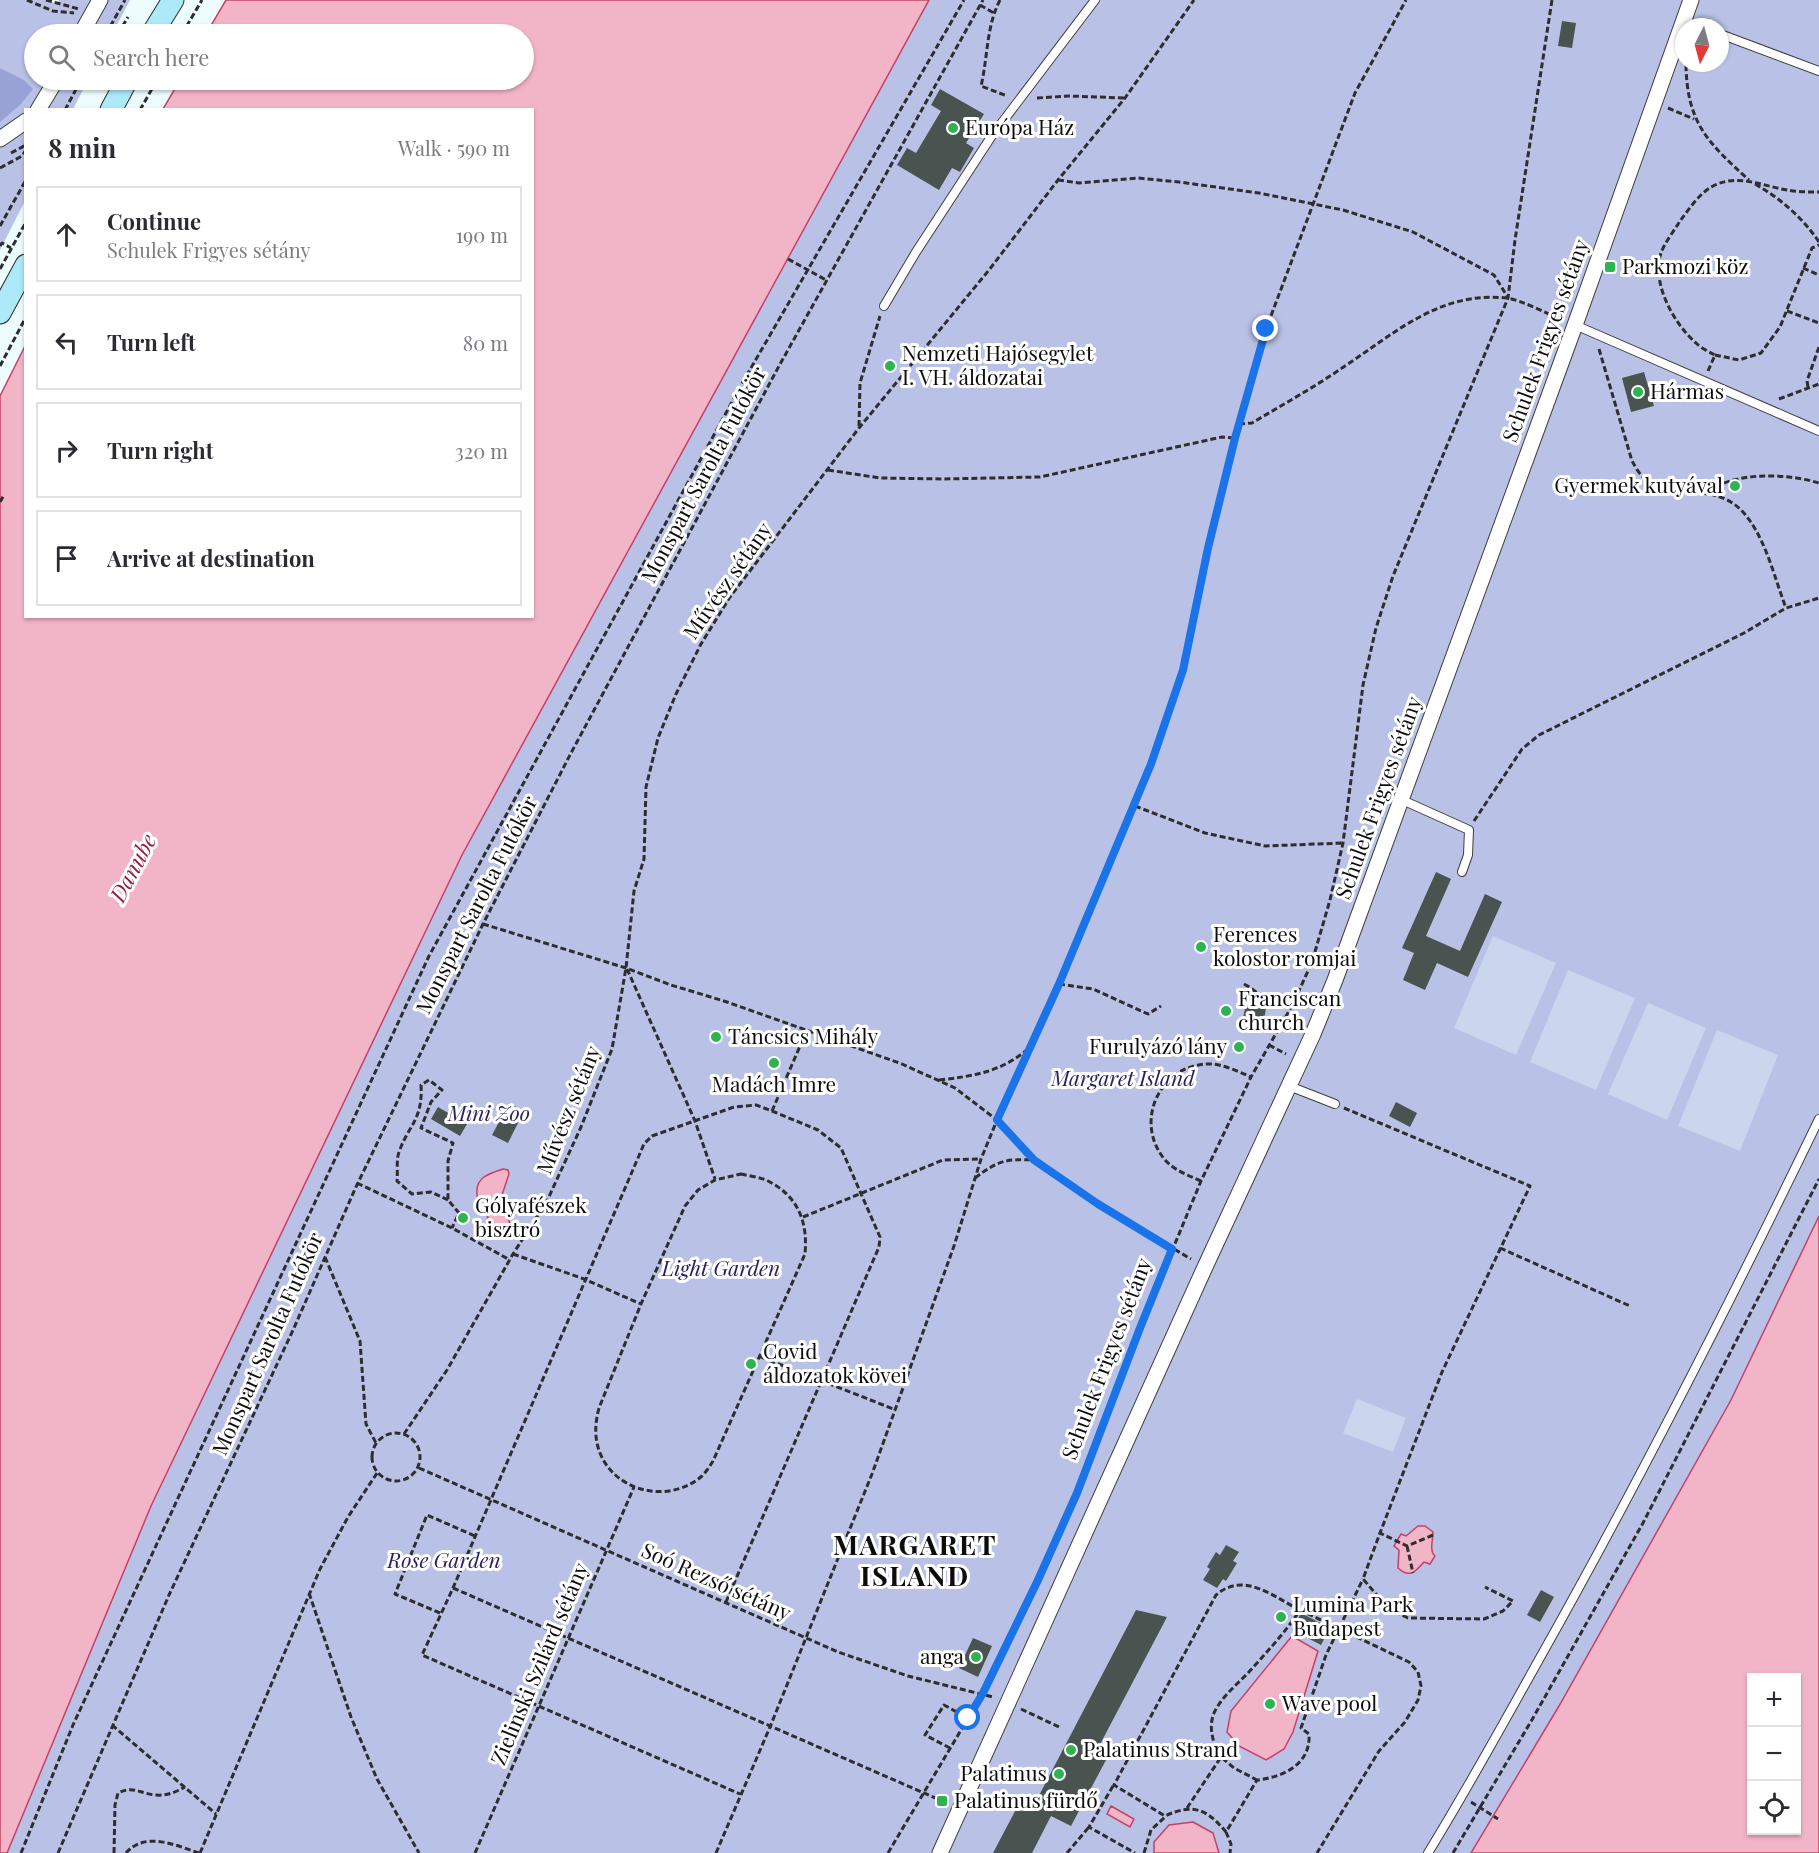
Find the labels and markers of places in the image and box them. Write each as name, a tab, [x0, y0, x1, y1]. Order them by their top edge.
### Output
place label: Európa Ház	[965, 112, 1074, 140]
marker: Európa Ház	[946, 121, 960, 135]
place label: Parkmozi köz	[1622, 251, 1748, 279]
marker: Parkmozi köz	[1603, 260, 1617, 274]
place label: Nemzeti Hajósegylet I. VH. áldozatai	[902, 338, 1094, 390]
marker: Nemzeti Hajósegylet I. VH. áldozatai	[883, 359, 897, 373]
place label: Hármas	[1650, 376, 1724, 404]
marker: Hármas	[1631, 385, 1645, 399]
place label: Gyermek kutyával	[1554, 470, 1723, 498]
marker: Gyermek kutyával	[1728, 479, 1742, 493]
place label: Ferences kolostor romjai	[1213, 919, 1356, 971]
marker: Ferences kolostor romjai	[1194, 940, 1208, 954]
place label: Franciscan church	[1238, 983, 1342, 1035]
marker: Franciscan church	[1219, 1004, 1233, 1018]
place label: Táncsics Mihály	[728, 1021, 879, 1049]
marker: Táncsics Mihály	[709, 1030, 723, 1044]
place label: Furulyázó lány	[1089, 1031, 1227, 1059]
marker: Furulyázó lány	[1232, 1040, 1246, 1054]
marker: Madách Imre	[767, 1056, 781, 1070]
place label: Madách Imre	[712, 1069, 836, 1097]
place label: Gólyafészek bisztró	[475, 1190, 587, 1242]
marker: Gólyafészek bisztró	[456, 1211, 470, 1225]
place label: Covid áldozatok kövei	[763, 1336, 907, 1388]
marker: Covid áldozatok kövei	[744, 1357, 758, 1371]
place label: Lumina Park Budapest	[1293, 1589, 1414, 1641]
marker: Lumina Park Budapest	[1274, 1610, 1288, 1624]
place label: anga	[920, 1641, 965, 1669]
marker: anga	[969, 1650, 983, 1664]
place label: Wave pool	[1281, 1688, 1377, 1716]
marker: Wave pool	[1263, 1697, 1277, 1711]
place label: Palatinus Strand	[1083, 1734, 1238, 1762]
marker: Palatinus Strand	[1064, 1743, 1078, 1757]
place label: Palatinus	[960, 1758, 1047, 1786]
marker: Palatinus	[1052, 1767, 1066, 1781]
place label: Palatinus fürdő	[954, 1785, 1098, 1813]
marker: Palatinus fürdő	[935, 1794, 949, 1808]

